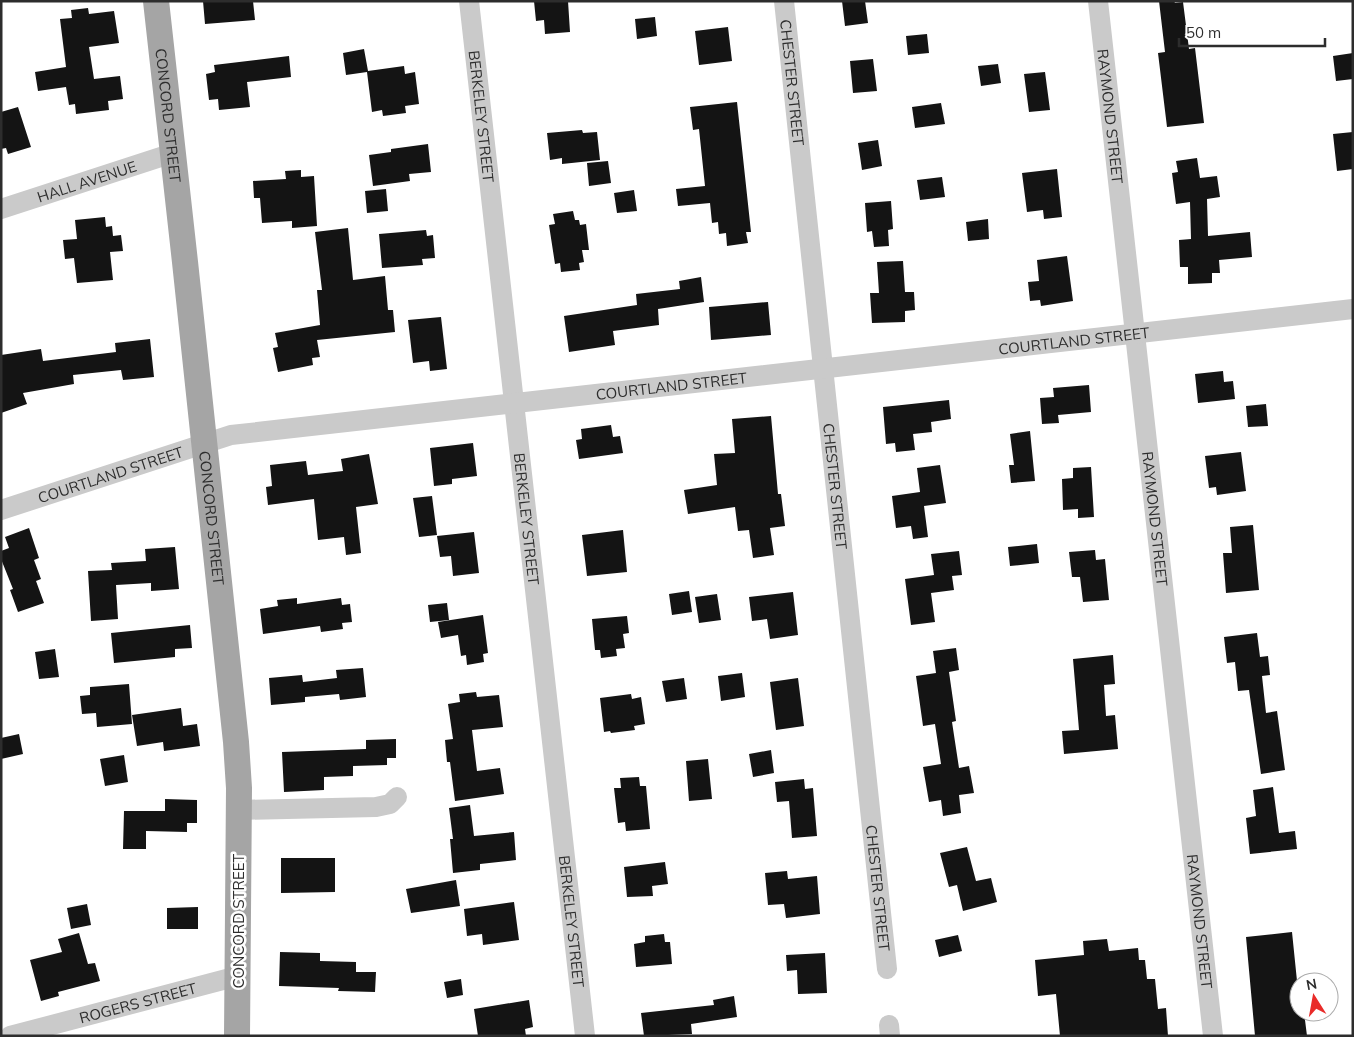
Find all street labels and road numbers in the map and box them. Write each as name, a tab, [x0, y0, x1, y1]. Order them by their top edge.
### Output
street label: CHESTER STREET	[777, 18, 809, 147]
street label: CONCORD STREET	[152, 47, 186, 183]
street label: RAYMOND STREET	[1094, 48, 1128, 185]
street label: BERKELEY STREET	[465, 49, 499, 183]
street label: HALL AVENUE	[34, 156, 139, 206]
street label: COURTLAND STREET	[997, 322, 1150, 358]
street label: COURTLAND STREET	[595, 368, 748, 403]
street label: CHESTER STREET	[819, 422, 852, 550]
street label: COURTLAND STREET	[35, 442, 186, 507]
street label: CONCORD STREET	[196, 450, 229, 586]
street label: RAYMOND STREET	[1139, 450, 1172, 587]
street label: BERKELEY STREET	[510, 452, 544, 586]
street label: CHESTER STREET	[862, 824, 895, 952]
street label: RAYMOND STREET	[1183, 853, 1217, 990]
street label: CONCORD STREET	[229, 854, 248, 988]
street label: BERKELEY STREET	[555, 854, 589, 988]
street label: ROGERS STREET	[77, 978, 198, 1027]

